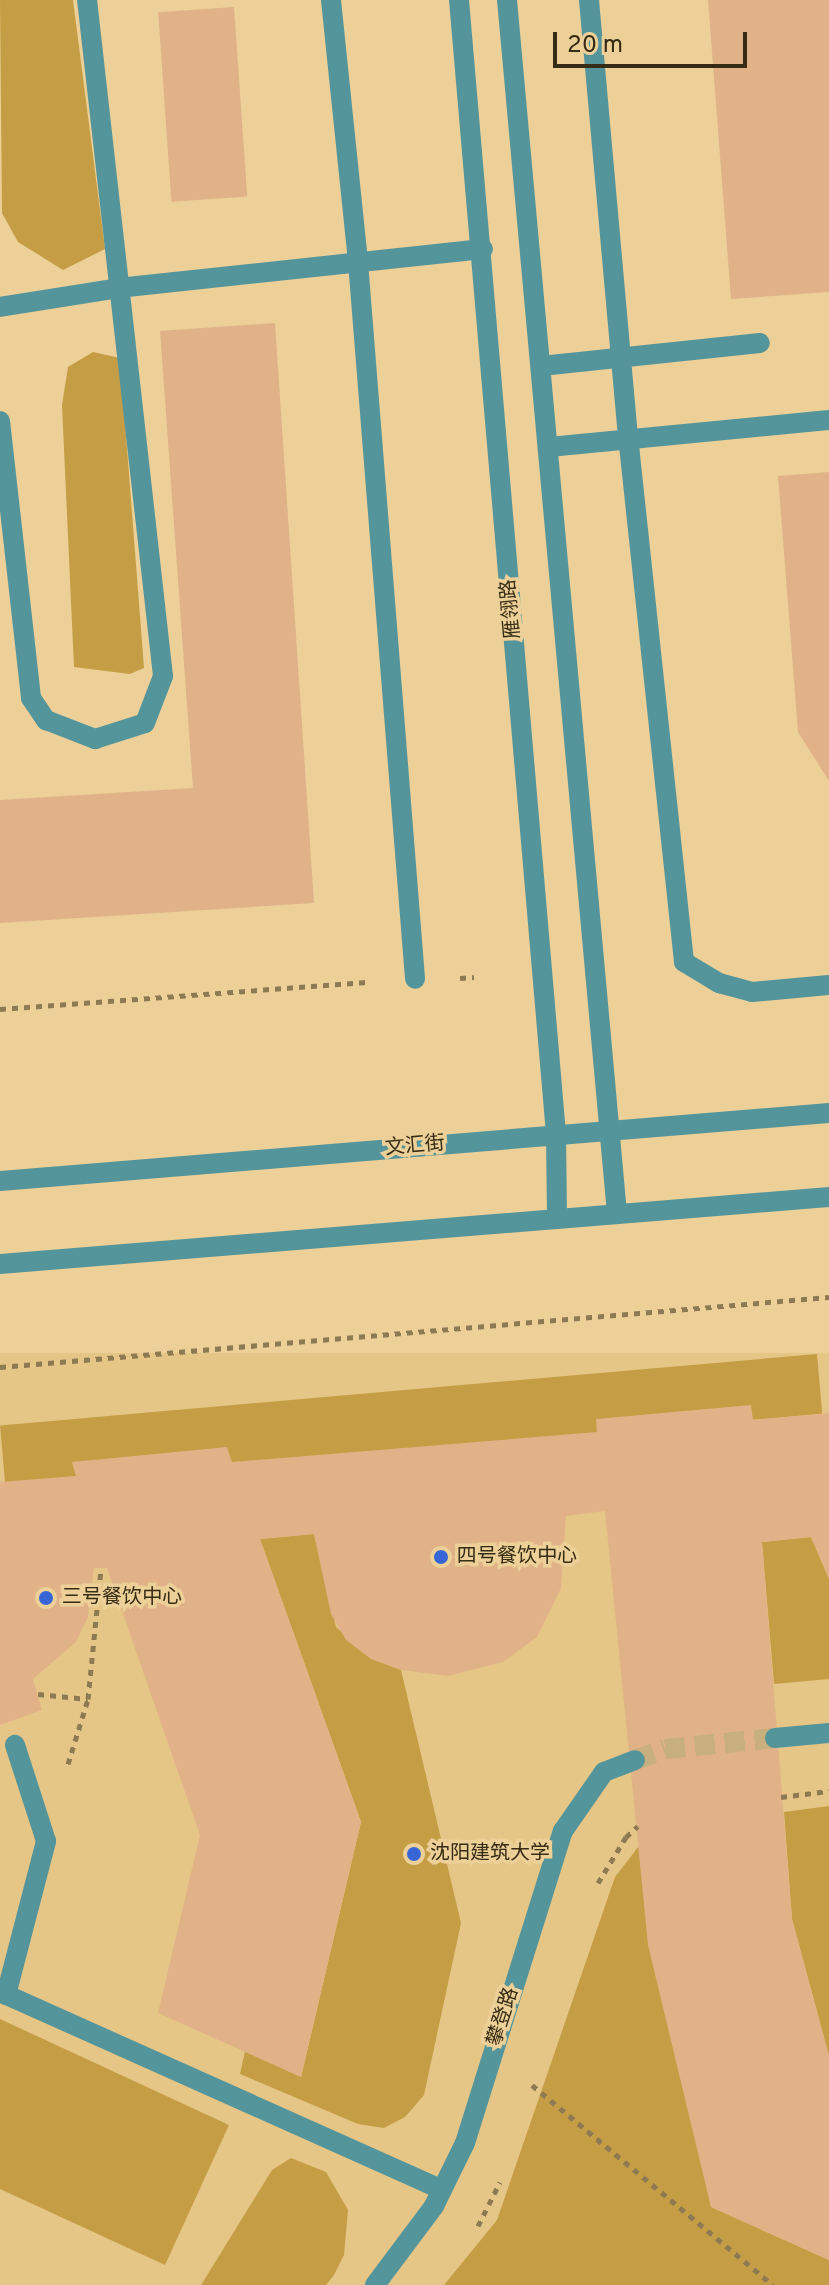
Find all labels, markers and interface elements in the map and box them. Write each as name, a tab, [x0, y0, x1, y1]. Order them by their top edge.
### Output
scale bar	[557, 16, 751, 66]
text: 20 m	[567, 31, 623, 61]
street label: 雁翎路	[497, 578, 527, 640]
street label: 文汇街	[384, 1132, 446, 1162]
place label: 四号餐饮中心	[457, 1545, 577, 1569]
marker: 四号餐饮中心	[432, 1548, 450, 1566]
place label: 三号餐饮中心	[62, 1586, 182, 1610]
marker: 三号餐饮中心	[37, 1589, 55, 1607]
place label: 沈阳建筑大学	[430, 1842, 550, 1866]
marker: 沈阳建筑大学	[405, 1845, 423, 1863]
street label: 攀登路	[483, 1985, 525, 2049]

